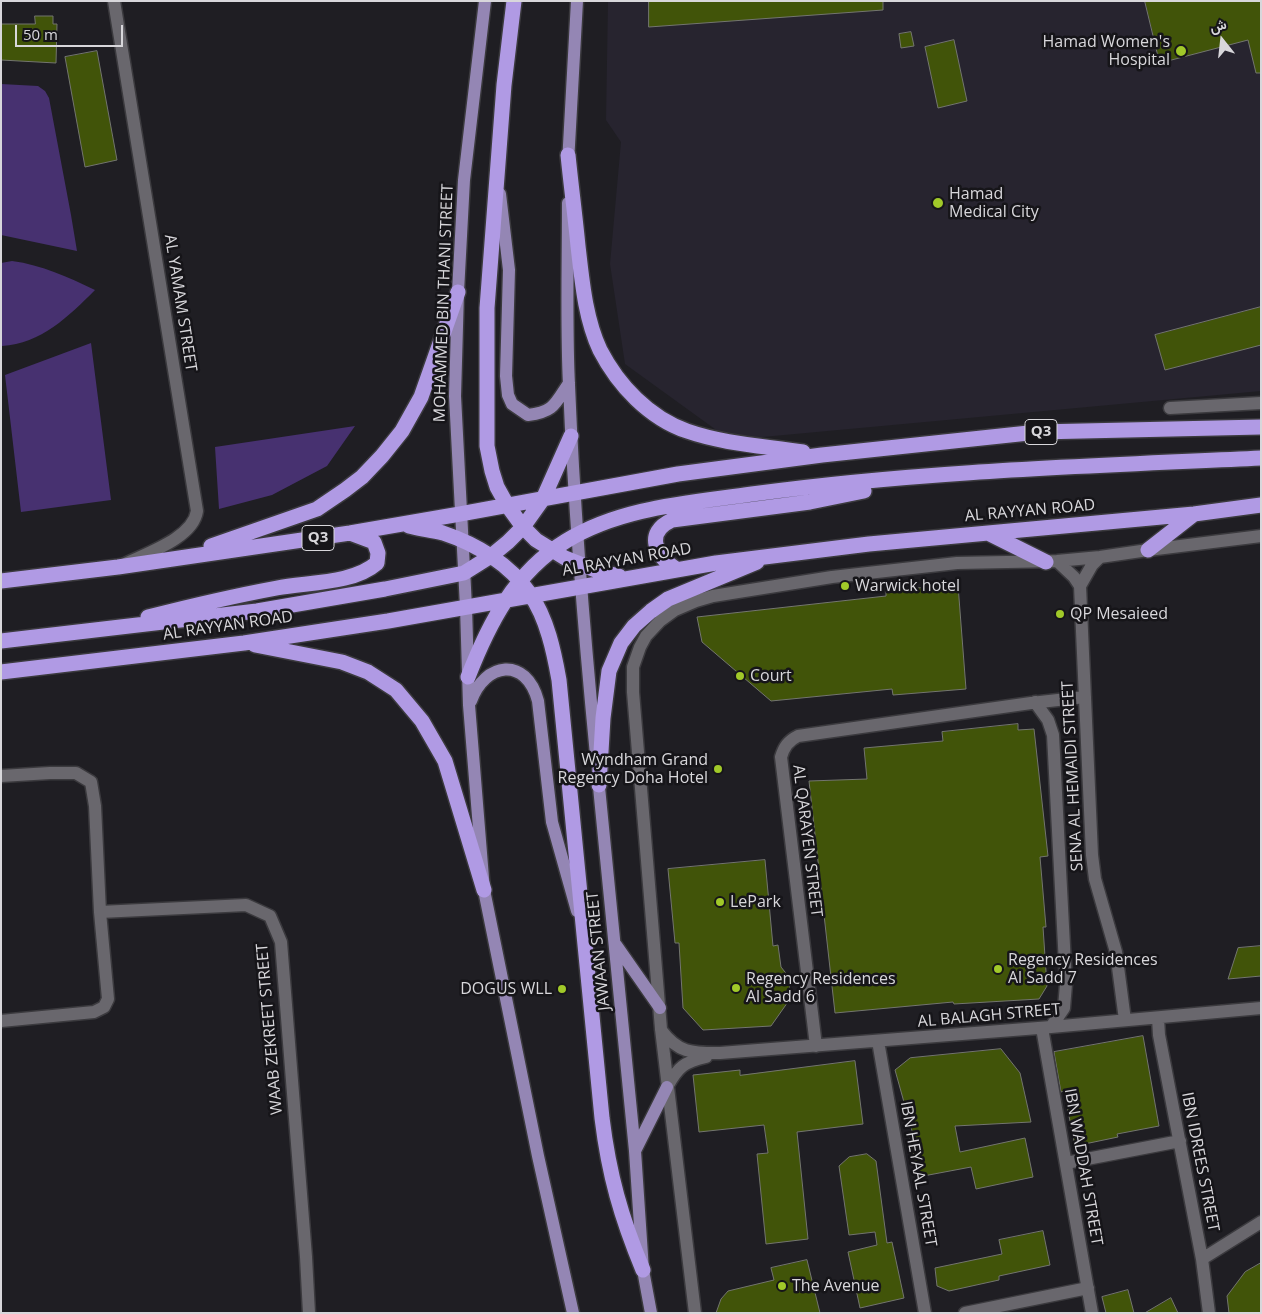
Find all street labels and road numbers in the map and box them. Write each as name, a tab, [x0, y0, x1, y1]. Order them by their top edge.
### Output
street label: MOHAMMED BIN THANI STREET	[430, 183, 458, 423]
street label: AL YAMAM STREET	[160, 233, 200, 373]
road number: Q3	[1025, 420, 1057, 444]
street label: AL RAYYAN ROAD	[964, 496, 1096, 526]
road number: Q3	[302, 526, 334, 550]
street label: AL RAYYAN ROAD	[561, 539, 693, 581]
street label: AL RAYYAN ROAD	[162, 607, 294, 645]
street label: SENA AL HEMAIDI STREET	[1058, 680, 1088, 872]
street label: AL QARAYEN STREET	[788, 764, 826, 918]
street label: JAWAAN STREET	[583, 890, 615, 1012]
street label: WAAB ZEKREET STREET	[253, 942, 287, 1116]
street label: AL BALAGH STREET	[917, 1000, 1061, 1032]
street label: IBN WADDAH STREET	[1060, 1087, 1106, 1247]
street label: IBN IDREES STREET	[1177, 1091, 1223, 1233]
street label: IBN HEYAAL STREET	[896, 1100, 940, 1248]

